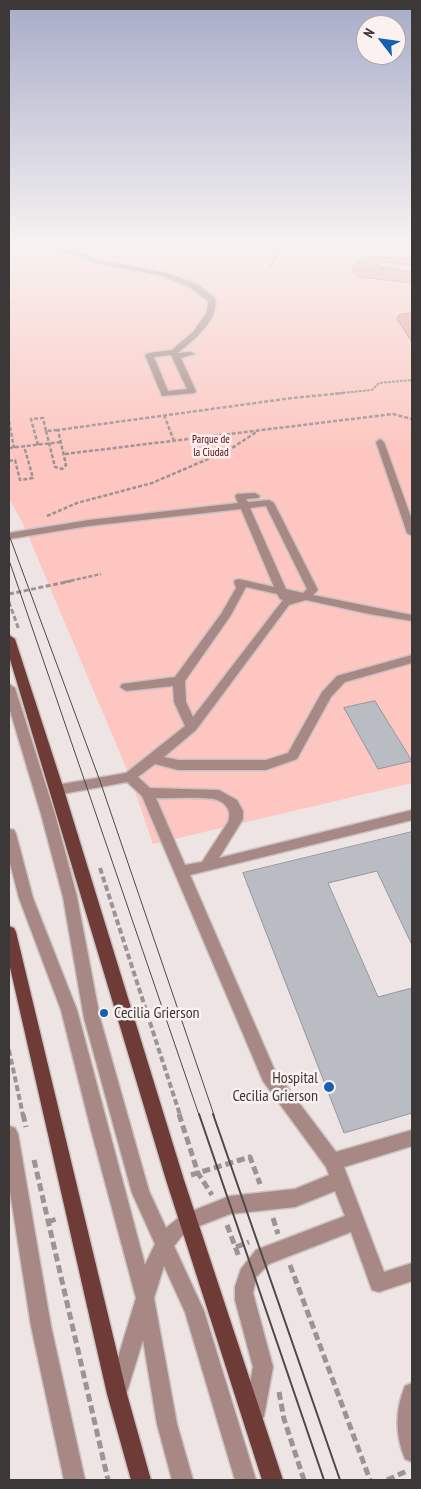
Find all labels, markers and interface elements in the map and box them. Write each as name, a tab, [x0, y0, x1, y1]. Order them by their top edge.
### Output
north arrow	[356, 15, 406, 65]
text: N	[359, 25, 379, 41]
park label: Parque de la Ciudad	[192, 433, 230, 459]
place label: Cecilia Grierson	[114, 1003, 200, 1023]
marker: Cecilia Grierson	[98, 1007, 110, 1019]
place label: Hospital Cecilia Grierson	[232, 1068, 318, 1106]
marker: Hospital Cecilia Grierson	[322, 1080, 336, 1094]

